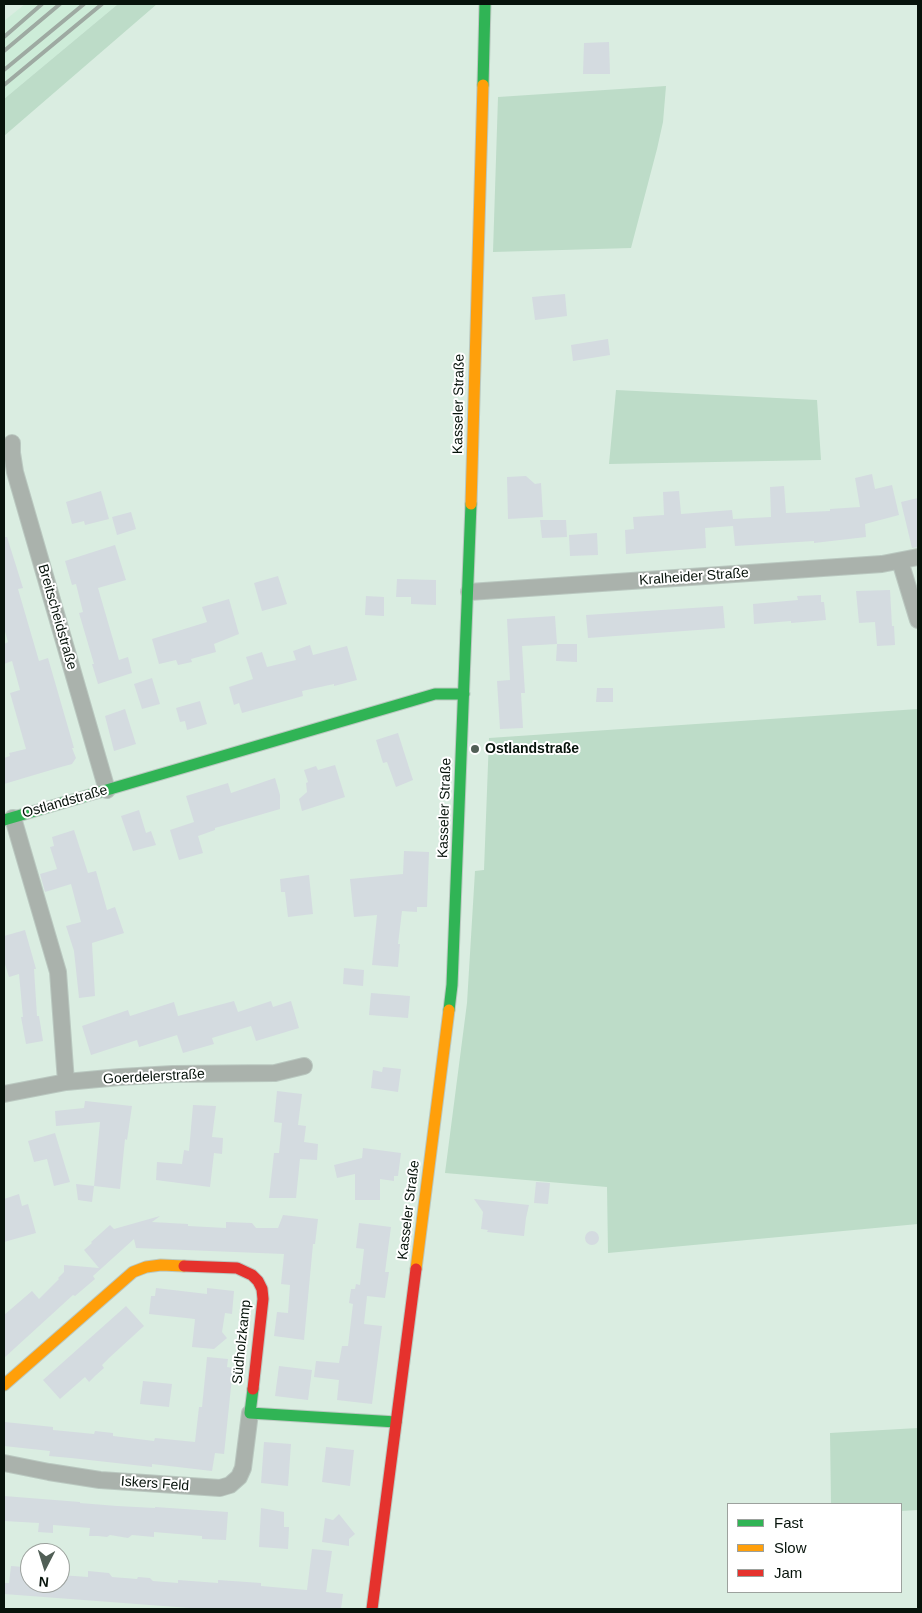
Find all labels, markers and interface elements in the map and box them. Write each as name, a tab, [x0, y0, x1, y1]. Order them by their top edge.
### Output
street label: Kasseler Straße	[450, 354, 468, 454]
street label: Breitscheidstraße	[34, 562, 80, 672]
street label: Kralheider Straße	[639, 565, 749, 589]
place label: Ostlandstraße	[485, 741, 579, 757]
marker: Ostlandstraße	[469, 743, 481, 755]
street label: Kasseler Straße	[435, 758, 455, 858]
street label: Ostlandstraße	[20, 782, 110, 822]
street label: Goerdelerstraße	[103, 1066, 205, 1088]
street label: Kasseler Straße	[395, 1159, 423, 1261]
street label: Südholzkamp	[229, 1299, 255, 1385]
street label: Iskers Feld	[120, 1473, 190, 1495]
legend	[727, 1503, 902, 1593]
text: Fast	[774, 1514, 803, 1531]
text: Slow	[774, 1539, 807, 1556]
north arrow	[20, 1543, 70, 1593]
text: Jam	[774, 1564, 802, 1581]
text: N	[38, 1574, 50, 1590]

